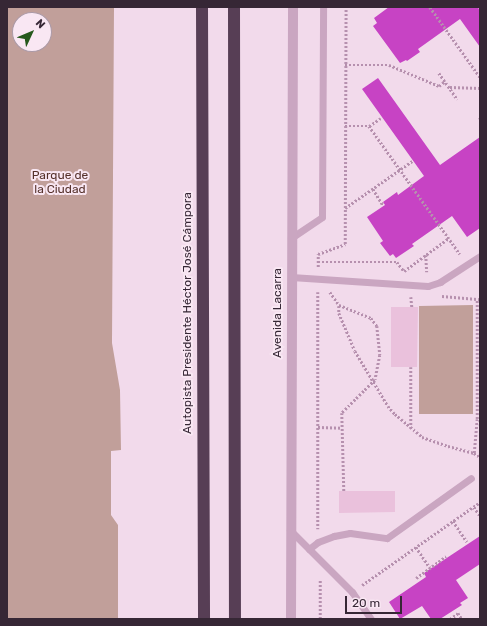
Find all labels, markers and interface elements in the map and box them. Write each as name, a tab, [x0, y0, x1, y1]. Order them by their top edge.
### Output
north arrow	[12, 12, 52, 52]
text: N	[33, 17, 48, 31]
park label: Parque de la Ciudad	[32, 169, 88, 197]
street label: Autopista Presidente Héctor José Cámpora	[181, 192, 195, 434]
street label: Avenida Lacarra	[271, 268, 285, 358]
scale bar	[347, 588, 404, 614]
text: 20 m	[352, 596, 380, 610]

